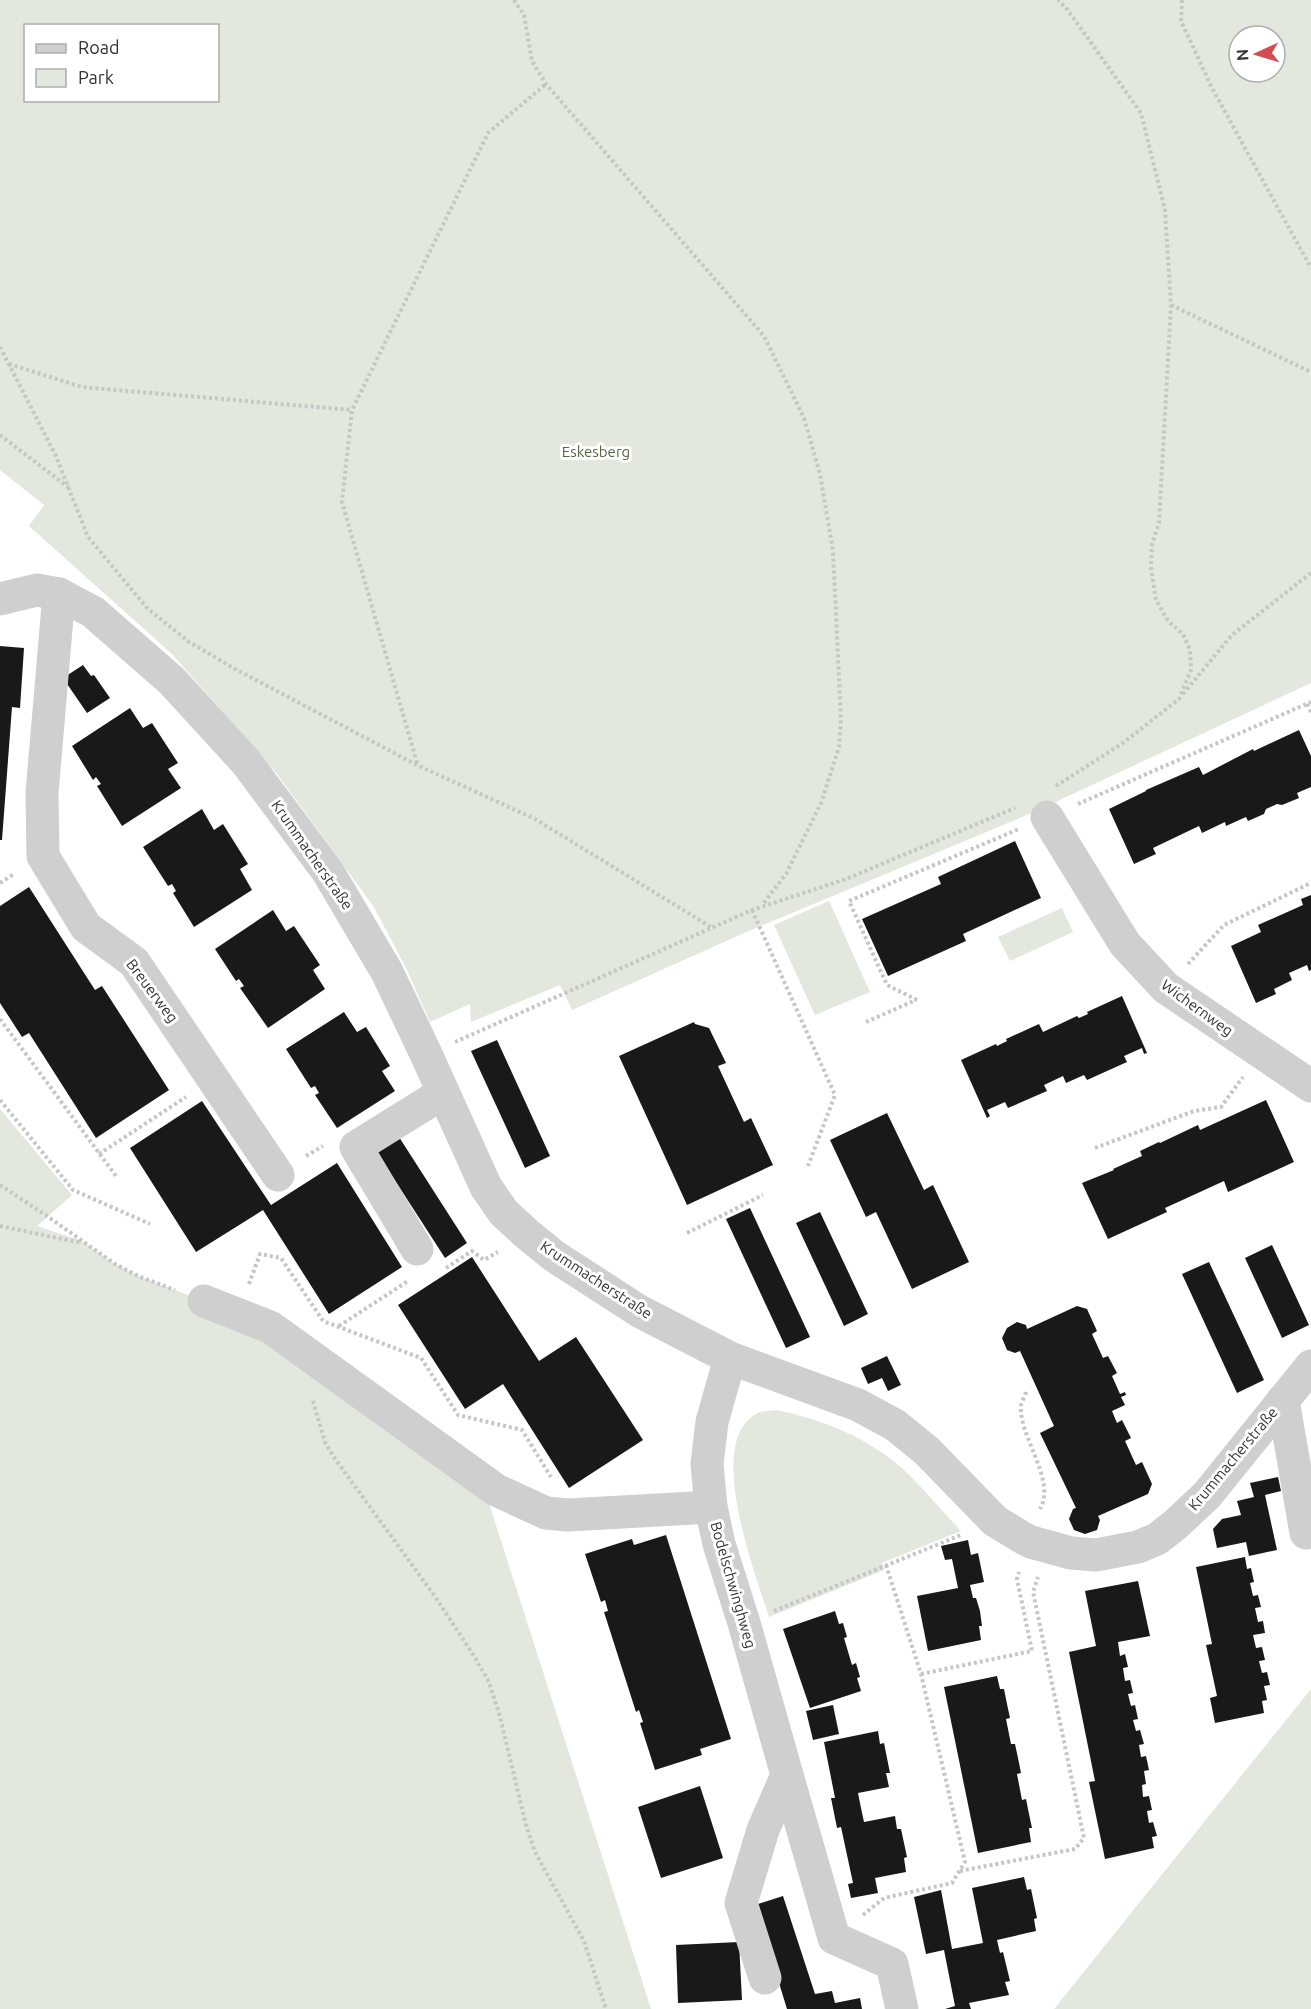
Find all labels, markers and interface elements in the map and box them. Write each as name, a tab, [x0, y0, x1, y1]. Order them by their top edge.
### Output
legend	[24, 24, 219, 102]
north arrow	[1227, 24, 1287, 84]
text: Road	[78, 37, 120, 57]
text: N	[1233, 48, 1251, 62]
text: Park	[78, 67, 114, 87]
park label: Eskesberg	[562, 443, 630, 460]
street label: Krummacherstraße	[268, 797, 357, 913]
street label: Breuerweg	[123, 956, 182, 1026]
street label: Wichernweg	[1158, 976, 1236, 1039]
street label: Krummacherstraße	[537, 1237, 655, 1322]
street label: Krummacherstraße	[1184, 1404, 1281, 1514]
street label: Bodelschwinghweg	[707, 1520, 760, 1650]

